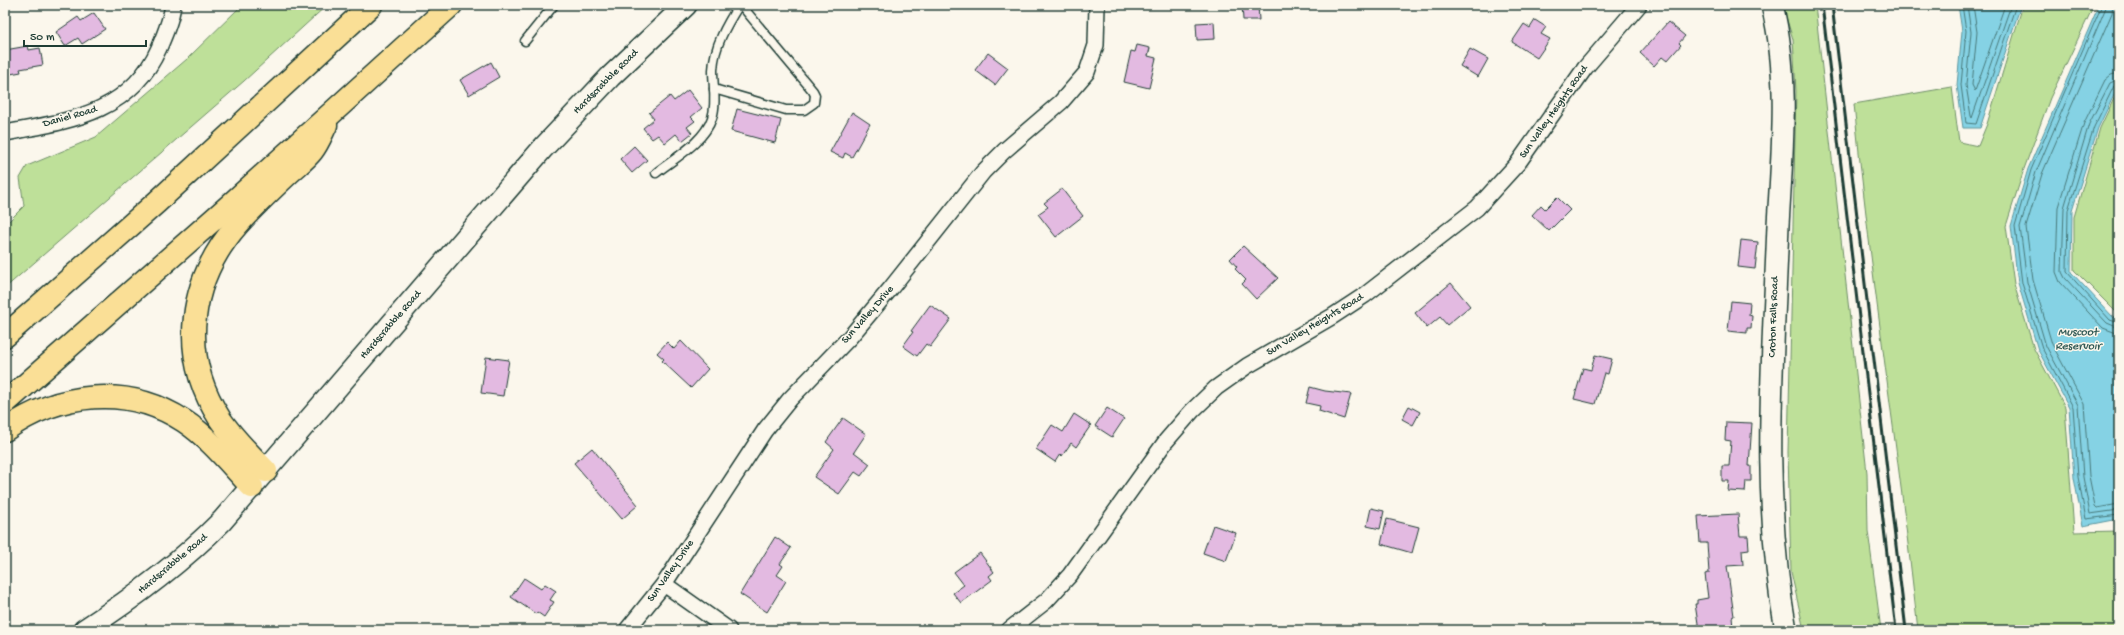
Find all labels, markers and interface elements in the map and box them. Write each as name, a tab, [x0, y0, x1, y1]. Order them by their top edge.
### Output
scale bar	[24, 22, 146, 48]
text: 50 m	[30, 31, 55, 45]
street label: Hardscrabble Road	[571, 46, 642, 117]
street label: Sun Valley Heights Road	[1517, 62, 1592, 161]
street label: Daniel Road	[41, 103, 100, 131]
street label: Croton Falls Road	[1767, 275, 1781, 358]
street label: Sun Valley Drive	[840, 283, 897, 346]
street label: Hardscrabble Road	[358, 287, 425, 362]
street label: Sun Valley Heights Road	[1265, 291, 1367, 359]
water label: Muscoot Reservoir	[2055, 326, 2104, 354]
street label: Hardscrabble Road	[136, 530, 211, 597]
street label: Sun Valley Drive	[645, 537, 697, 604]

